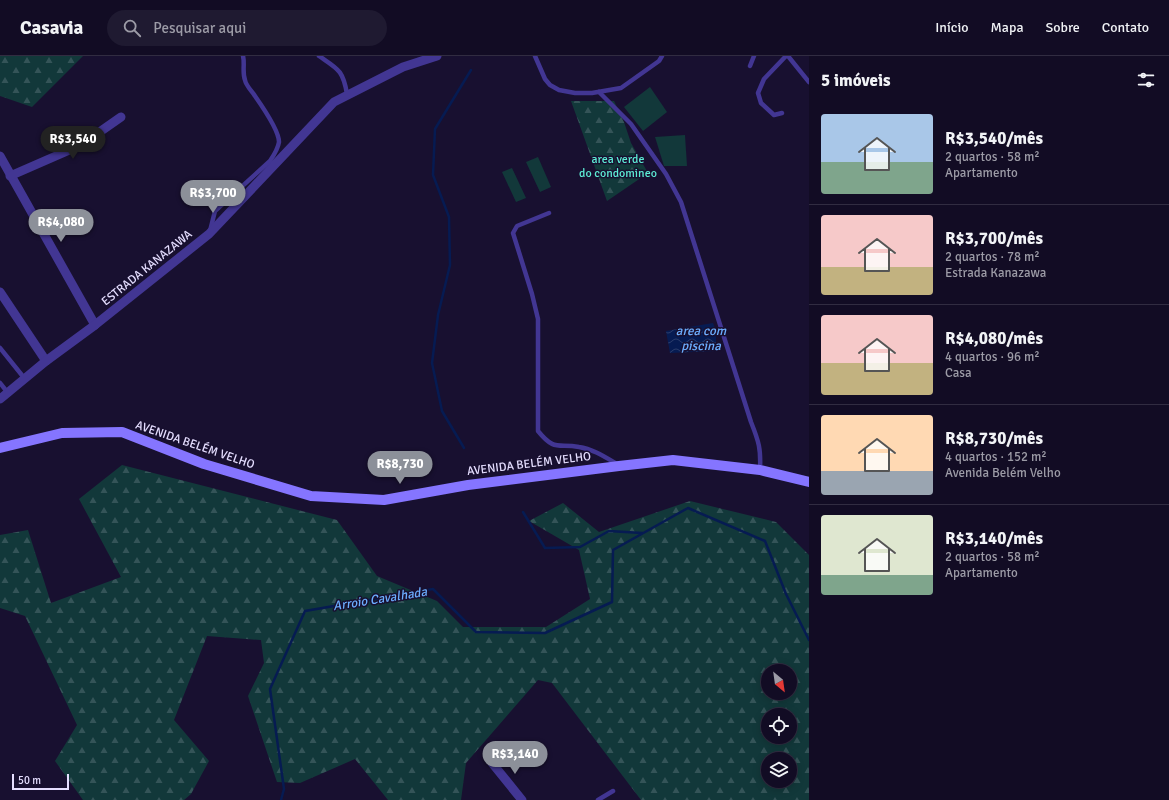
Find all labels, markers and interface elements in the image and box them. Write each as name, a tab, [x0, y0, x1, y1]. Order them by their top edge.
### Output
search box	[107, 10, 387, 46]
text: Casavia	[20, 16, 83, 40]
icon: search	[121, 17, 143, 39]
text: Pesquisar aqui	[153, 19, 246, 37]
text: Início	[935, 19, 969, 36]
text: Mapa	[991, 19, 1023, 36]
text: Sobre	[1045, 19, 1080, 36]
text: Contato	[1102, 19, 1149, 36]
icon: filters	[1135, 69, 1157, 91]
text: 5 imóveis	[821, 70, 891, 91]
pin: R$3,540	[36, 126, 110, 160]
text: R$3,540/mês	[945, 128, 1043, 149]
icon: home	[853, 130, 901, 178]
text: R$3,540	[50, 131, 96, 147]
text: 2 quartos · 58 m²	[945, 149, 1040, 165]
park label: area verde do condomineo	[579, 152, 657, 181]
text: Apartamento	[945, 165, 1018, 181]
pin: R$3,700	[176, 180, 250, 214]
text: R$3,700	[190, 185, 236, 201]
pin: R$4,080	[24, 209, 98, 243]
text: R$4,080	[38, 214, 84, 230]
street label: ESTRADA KANAZAWA	[99, 226, 196, 309]
text: R$3,700/mês	[945, 228, 1043, 249]
icon: home	[853, 231, 901, 279]
text: 2 quartos · 78 m²	[945, 249, 1040, 265]
text: Estrada Kanazawa	[945, 265, 1046, 281]
water label: area com piscina	[676, 323, 727, 354]
text: R$4,080/mês	[945, 328, 1043, 349]
icon: home	[853, 331, 901, 379]
text: 4 quartos · 96 m²	[945, 349, 1040, 365]
text: Casa	[945, 365, 972, 381]
street label: AVENIDA BELÉM VELHO	[134, 418, 257, 472]
text: R$8,730/mês	[945, 428, 1043, 449]
icon: home	[853, 431, 901, 479]
street label: AVENIDA BELÉM VELHO	[466, 449, 592, 479]
text: 4 quartos · 152 m²	[945, 449, 1047, 465]
pin: R$8,730	[363, 451, 437, 485]
text: R$8,730	[377, 456, 423, 472]
text: Avenida Belém Velho	[945, 465, 1061, 481]
text: R$3,140/mês	[945, 528, 1043, 549]
icon: home	[853, 531, 901, 579]
text: 2 quartos · 58 m²	[945, 549, 1040, 565]
text: Apartamento	[945, 565, 1018, 581]
water label: Arroio Cavalhada	[332, 584, 428, 614]
north arrow	[761, 664, 797, 700]
map controls	[761, 664, 797, 788]
button: locate	[761, 708, 797, 744]
pin: R$3,140	[478, 741, 552, 775]
text: R$3,140	[492, 746, 538, 762]
button: layers	[761, 752, 797, 788]
scale bar	[12, 772, 69, 791]
text: 50 m	[18, 774, 41, 787]

